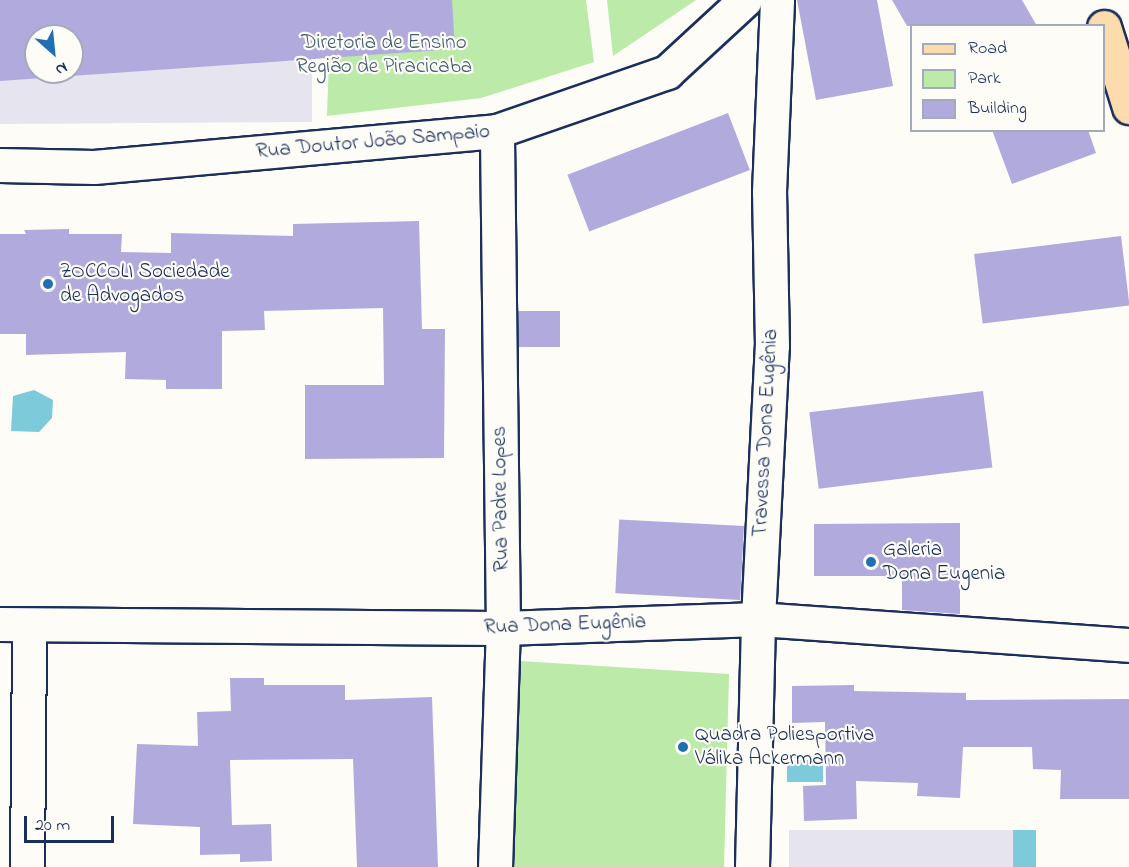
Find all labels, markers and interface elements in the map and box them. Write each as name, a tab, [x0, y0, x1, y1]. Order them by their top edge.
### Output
north arrow	[24, 24, 84, 84]
legend	[910, 24, 1105, 132]
park label: Diretoria de Ensino Região de Piracicaba	[296, 30, 472, 80]
text: Road	[968, 36, 1007, 62]
text: N	[51, 55, 72, 81]
text: Park	[968, 66, 1001, 92]
text: Building	[968, 96, 1027, 122]
street label: Rua Doutor João Sampaio	[255, 119, 491, 165]
place label: ZOCCOLI Sociedade de Advogados	[60, 259, 230, 309]
marker: ZOCCOLI Sociedade de Advogados	[41, 277, 55, 291]
street label: Travessa Dona Eugênia	[748, 328, 784, 538]
street label: Rua Padre Lopes	[487, 426, 515, 572]
place label: Galeria Dona Eugenia	[883, 537, 1005, 587]
marker: Galeria Dona Eugenia	[864, 555, 878, 569]
street label: Rua Dona Eugênia	[483, 610, 647, 640]
place label: Quadra Poliesportiva Válika Ackermann	[695, 722, 874, 772]
marker: Quadra Poliesportiva Válika Ackermann	[676, 740, 690, 754]
scale bar	[27, 804, 117, 842]
text: 20 m	[35, 813, 70, 839]

